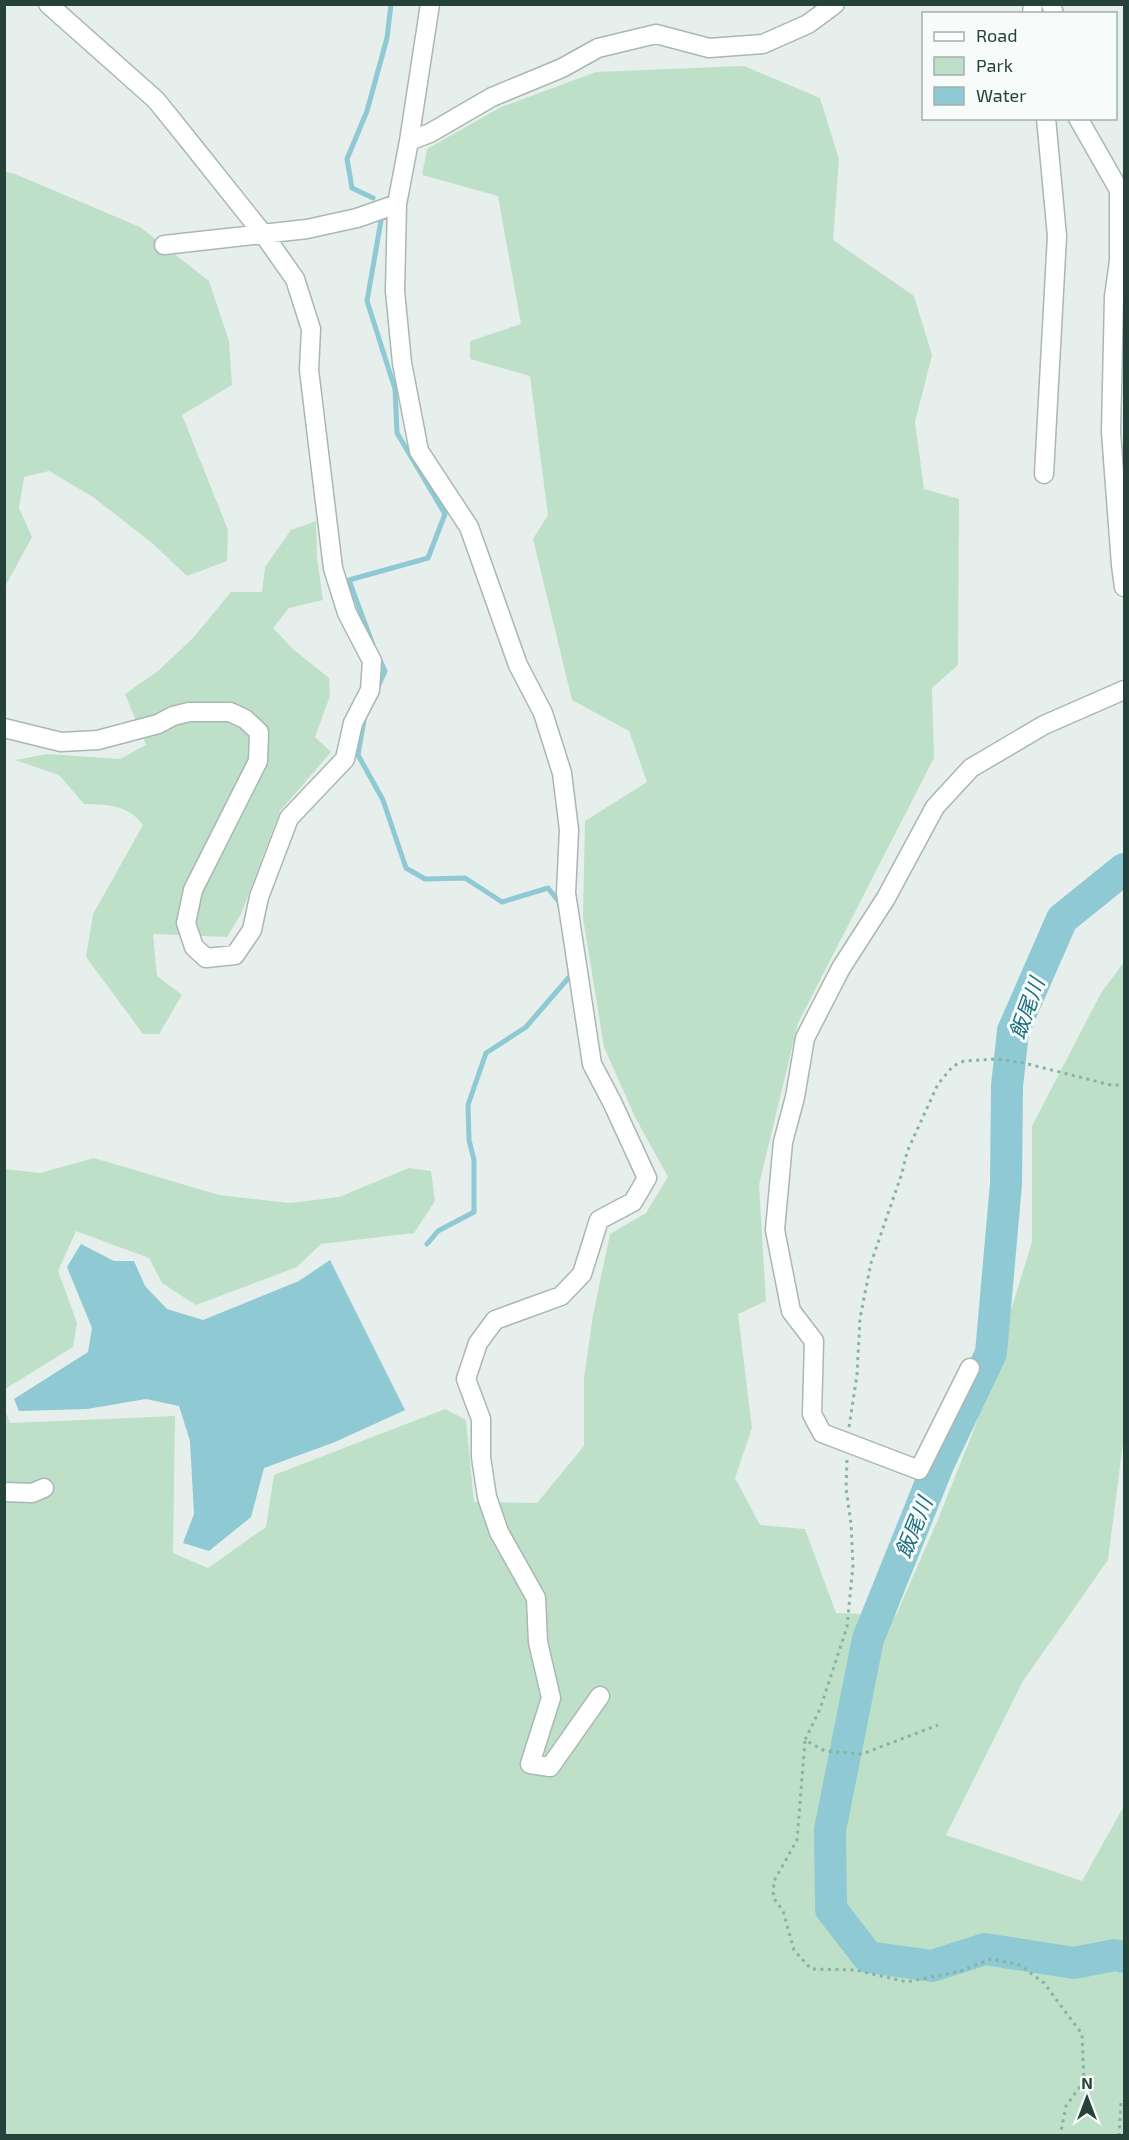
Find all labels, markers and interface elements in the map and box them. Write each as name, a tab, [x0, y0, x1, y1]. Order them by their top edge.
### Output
legend	[922, 12, 1117, 120]
text: Road	[976, 24, 1017, 46]
text: Park	[976, 54, 1013, 76]
text: Water	[976, 84, 1026, 106]
water label: 飯尾川	[1003, 972, 1049, 1042]
water label: 飯尾川	[890, 1491, 937, 1561]
north arrow	[1057, 2068, 1117, 2128]
text: N	[1081, 2073, 1093, 2092]

